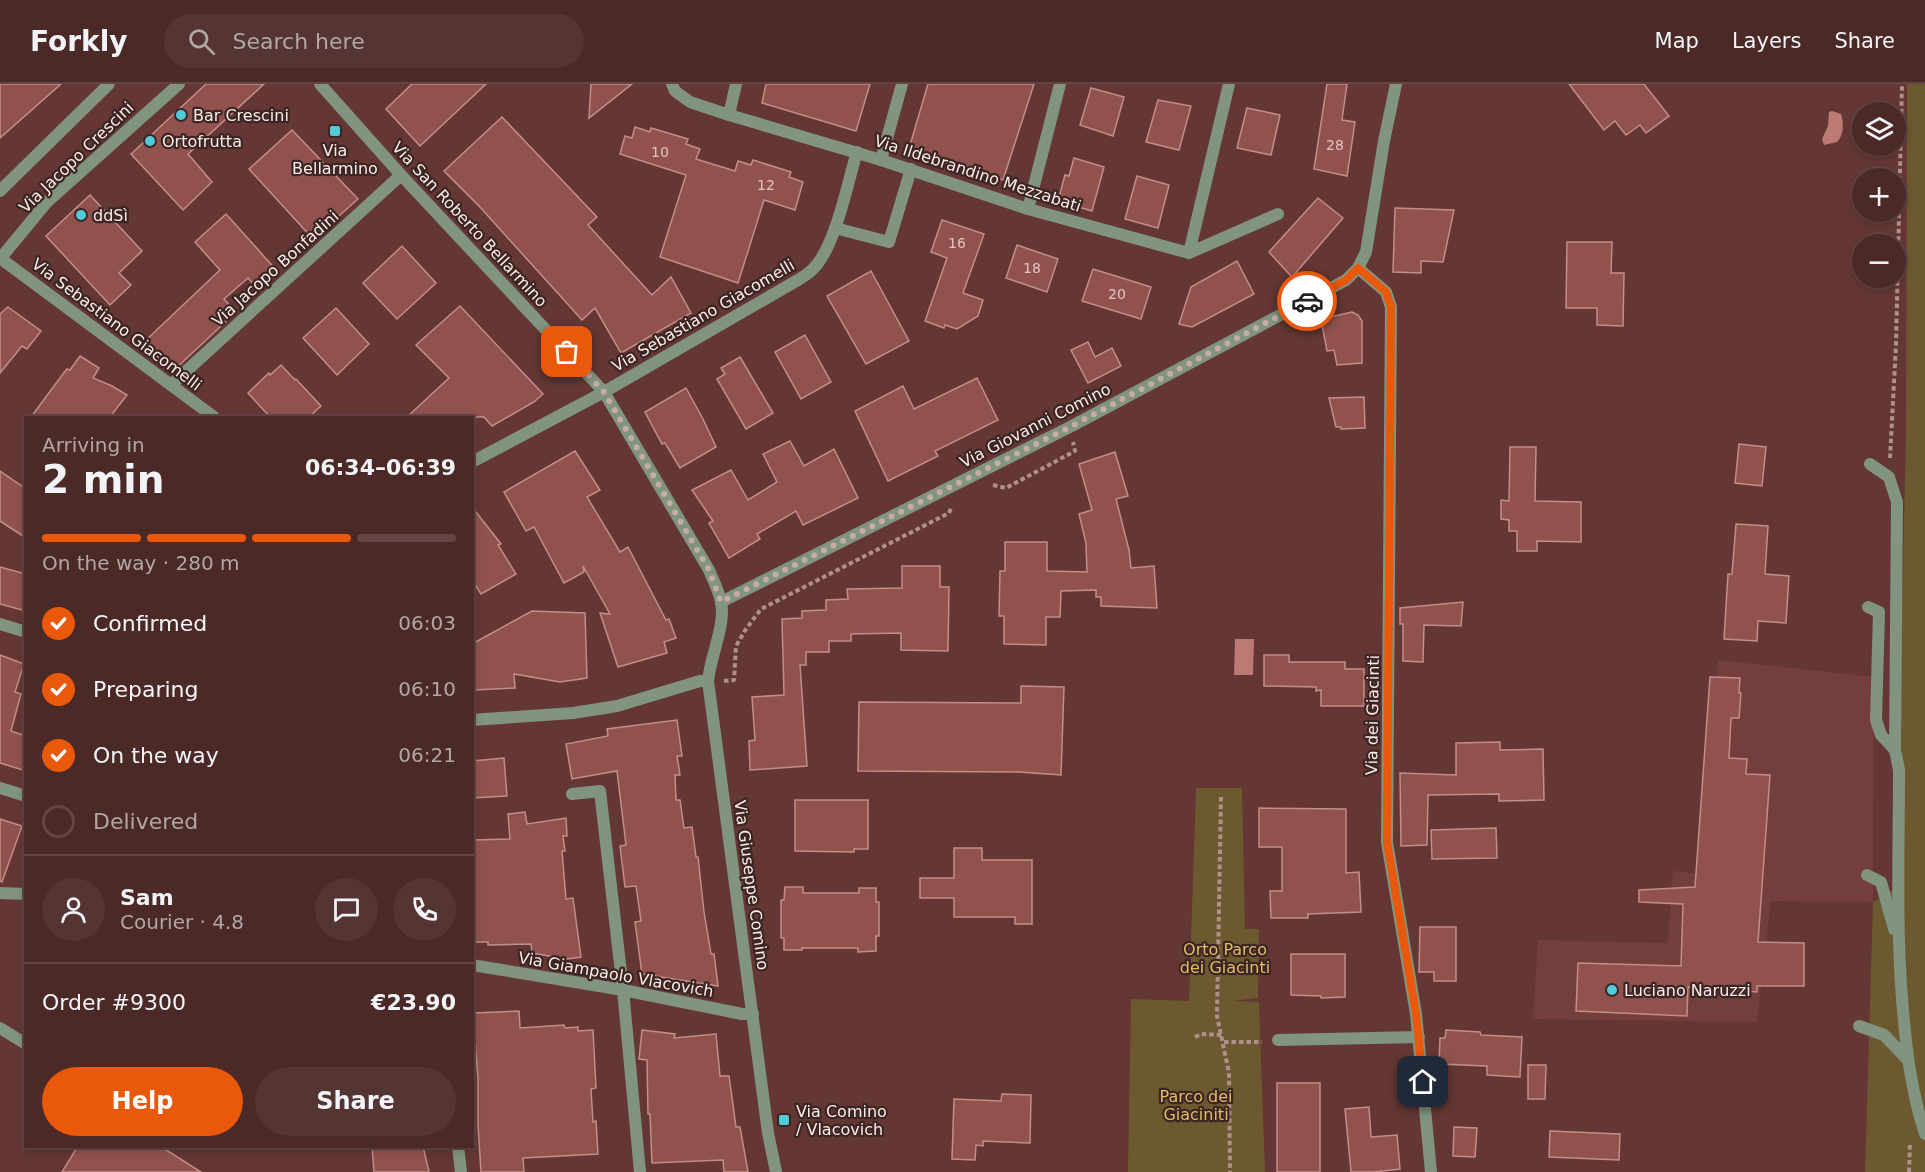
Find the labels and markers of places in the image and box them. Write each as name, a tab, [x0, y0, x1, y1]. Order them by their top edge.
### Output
place label: Bar Crescini	[193, 106, 289, 125]
marker: Bar Crescini	[174, 108, 188, 122]
marker: Via Bellarmino	[328, 124, 342, 138]
place label: Ortofrutta	[162, 132, 242, 151]
marker: Ortofrutta	[143, 134, 157, 148]
place label: Via Bellarmino	[292, 141, 378, 178]
place label: ddSì	[93, 206, 128, 225]
marker: ddSì	[74, 208, 88, 222]
pin	[541, 326, 592, 377]
place label: Luciano Naruzzi	[1624, 981, 1751, 1000]
marker: Luciano Naruzzi	[1605, 983, 1619, 997]
pin	[1397, 1056, 1448, 1107]
place label: Via Comino / Vlacovich	[796, 1102, 887, 1139]
marker: Via Comino / Vlacovich	[777, 1113, 791, 1127]

